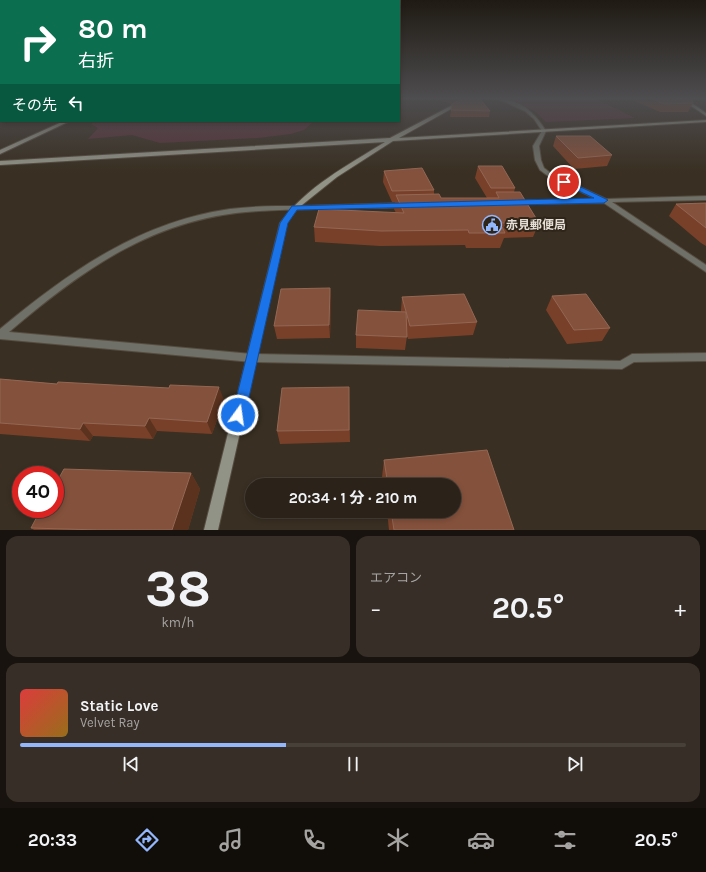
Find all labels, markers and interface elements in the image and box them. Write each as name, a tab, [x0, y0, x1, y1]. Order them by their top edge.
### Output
text: 80 m	[78, 12, 147, 45]
icon: right	[12, 16, 64, 68]
text: 右折	[78, 50, 114, 72]
icon: left	[65, 92, 87, 114]
text: その先	[12, 96, 57, 114]
pin	[547, 165, 581, 199]
icon: arrive	[553, 171, 575, 193]
public building icon: 赤見郵便局	[481, 214, 503, 236]
place label: 赤見郵便局	[506, 218, 566, 232]
position arrow	[217, 394, 259, 436]
speed limit sign: 40	[12, 466, 64, 518]
text: 20:34 · 1 分 · 210 m	[289, 489, 417, 507]
text: 38	[145, 558, 211, 619]
text: エアコン	[370, 570, 422, 585]
text: 20.5°	[492, 590, 564, 626]
text: −	[370, 596, 382, 622]
text: +	[674, 596, 686, 622]
text: km/h	[162, 615, 194, 630]
text: Static Love	[80, 697, 158, 715]
text: Velvet Ray	[80, 715, 140, 730]
icon: previous	[120, 753, 142, 775]
icon: pause	[342, 753, 364, 775]
icon: next	[564, 753, 586, 775]
icon: directions	[133, 826, 161, 854]
icon: music	[217, 826, 245, 854]
icon: phone	[300, 826, 328, 854]
icon: climate	[384, 826, 412, 854]
icon: car	[467, 826, 495, 854]
icon: filters	[551, 826, 579, 854]
text: 20:33	[28, 829, 77, 851]
text: 20.5°	[634, 829, 678, 851]

